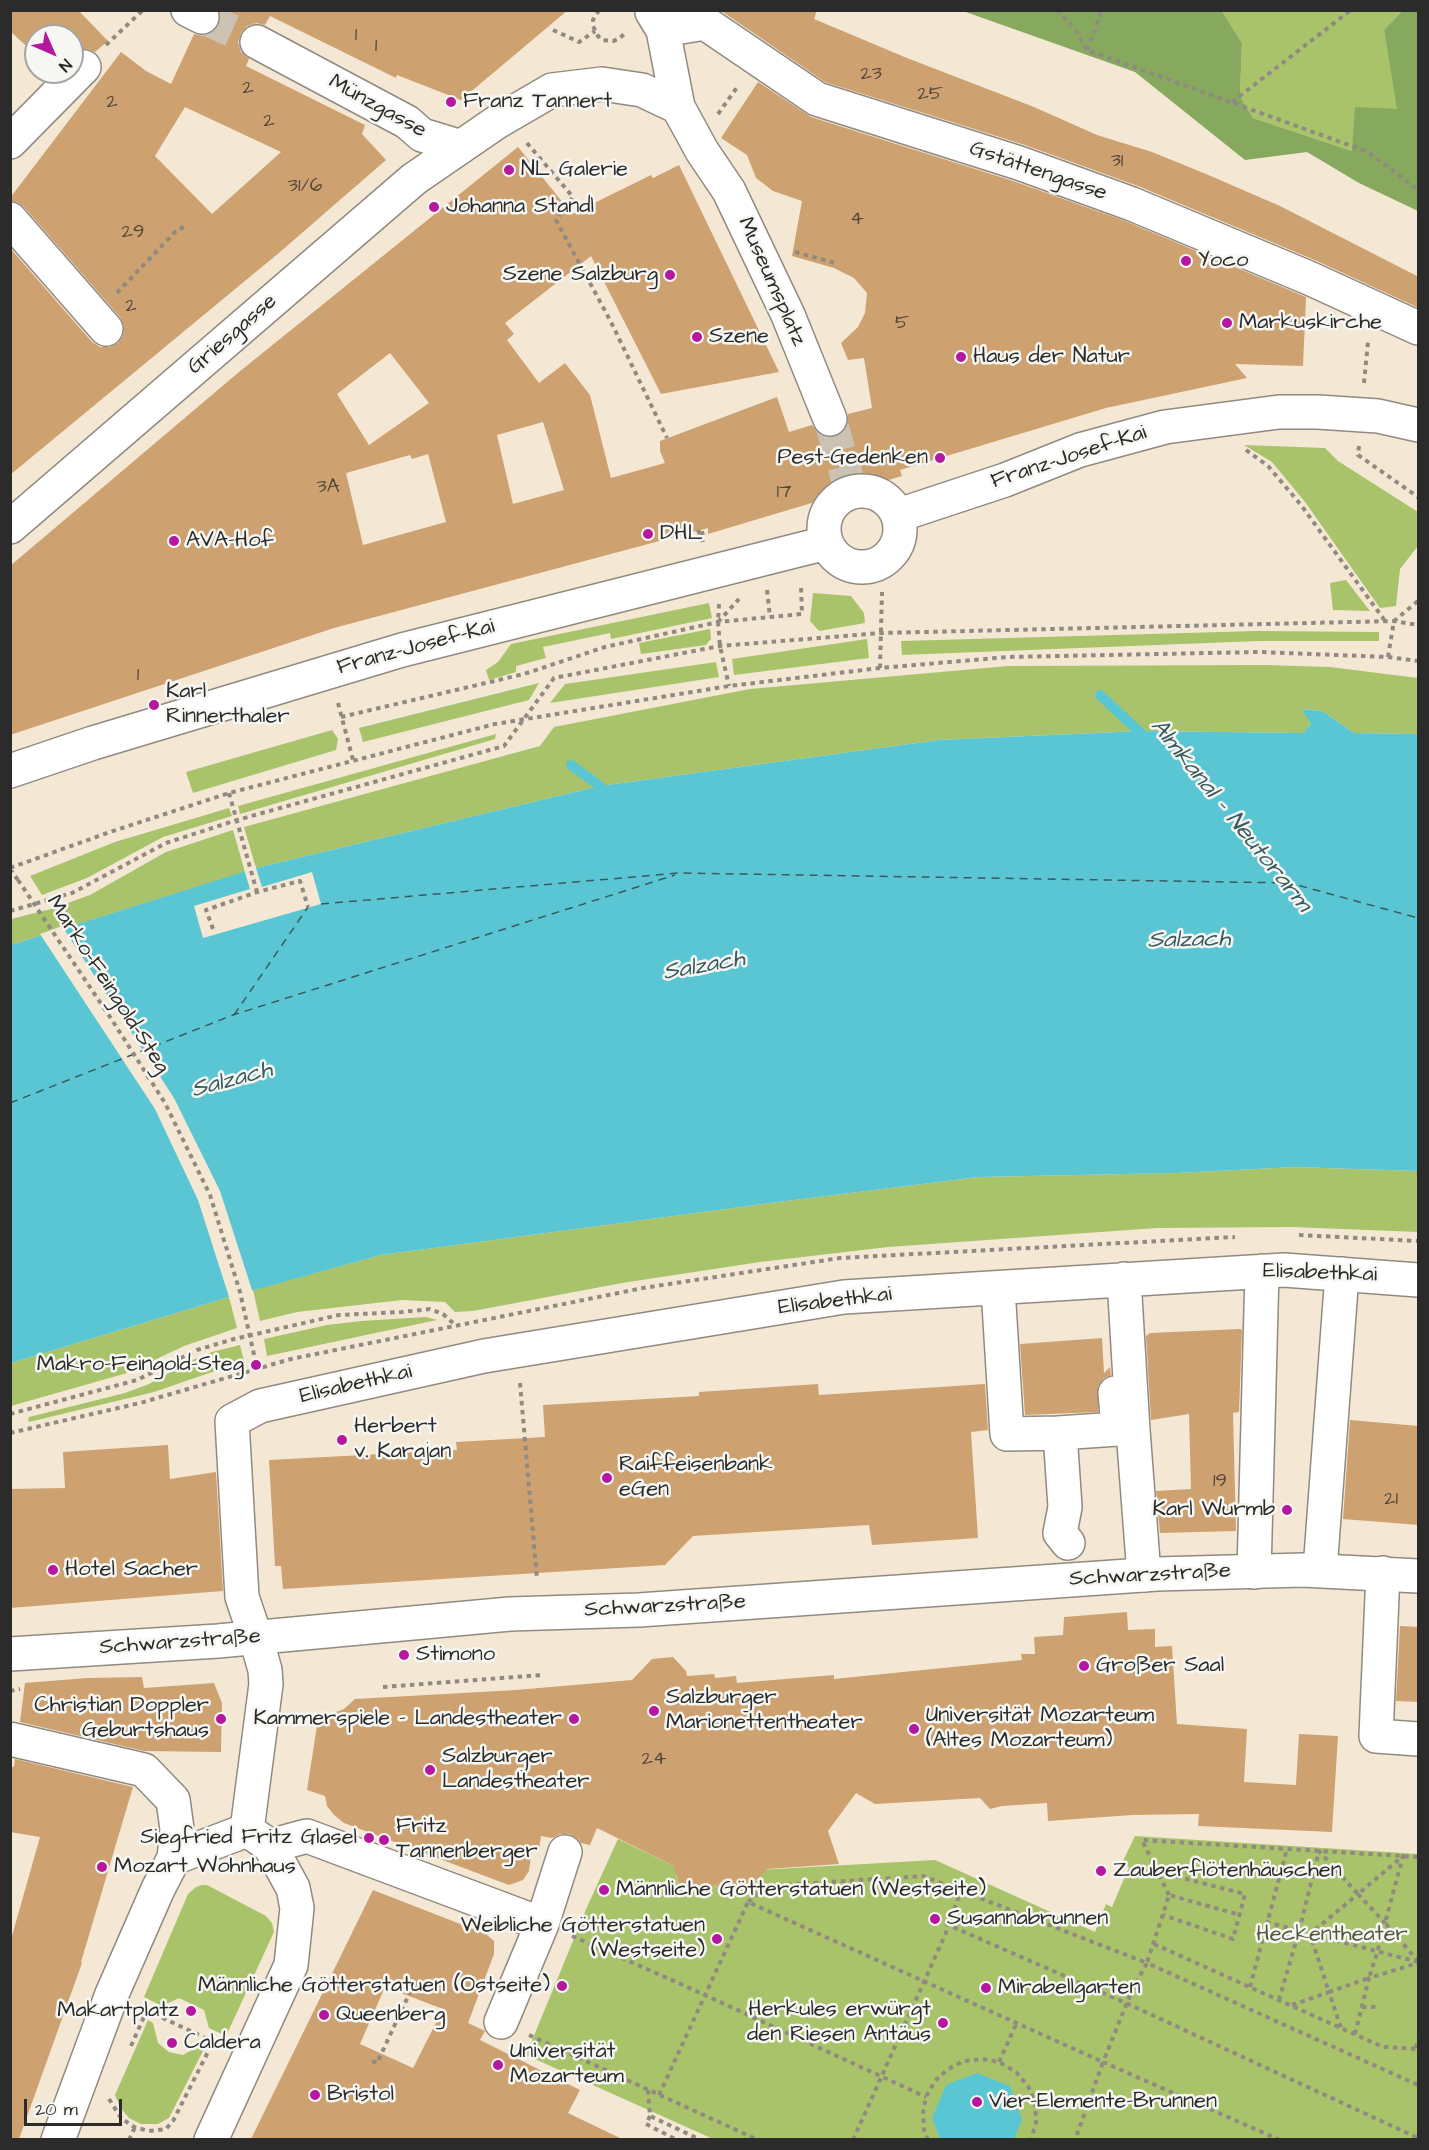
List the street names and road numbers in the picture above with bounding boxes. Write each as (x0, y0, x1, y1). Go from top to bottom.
street label: Münzgasse (323, 69, 431, 145)
street label: Gstättengasse (966, 136, 1110, 208)
street label: Museumsplatz (731, 213, 811, 351)
street label: Griesgasse (183, 289, 283, 381)
street label: Franz-Josef-Kai (988, 420, 1150, 496)
street label: Franz-Josef-Kai (334, 614, 498, 682)
street label: Marko-Feingold-Steg (39, 891, 175, 1079)
street label: Elisabethkai (1263, 1259, 1377, 1289)
street label: Elisabethkai (777, 1282, 893, 1322)
street label: Elisabethkai (297, 1359, 415, 1411)
street label: Schwarzstraße (1069, 1559, 1231, 1593)
street label: Schwarzstraße (584, 1590, 746, 1624)
street label: Schwarzstraße (98, 1624, 262, 1662)

